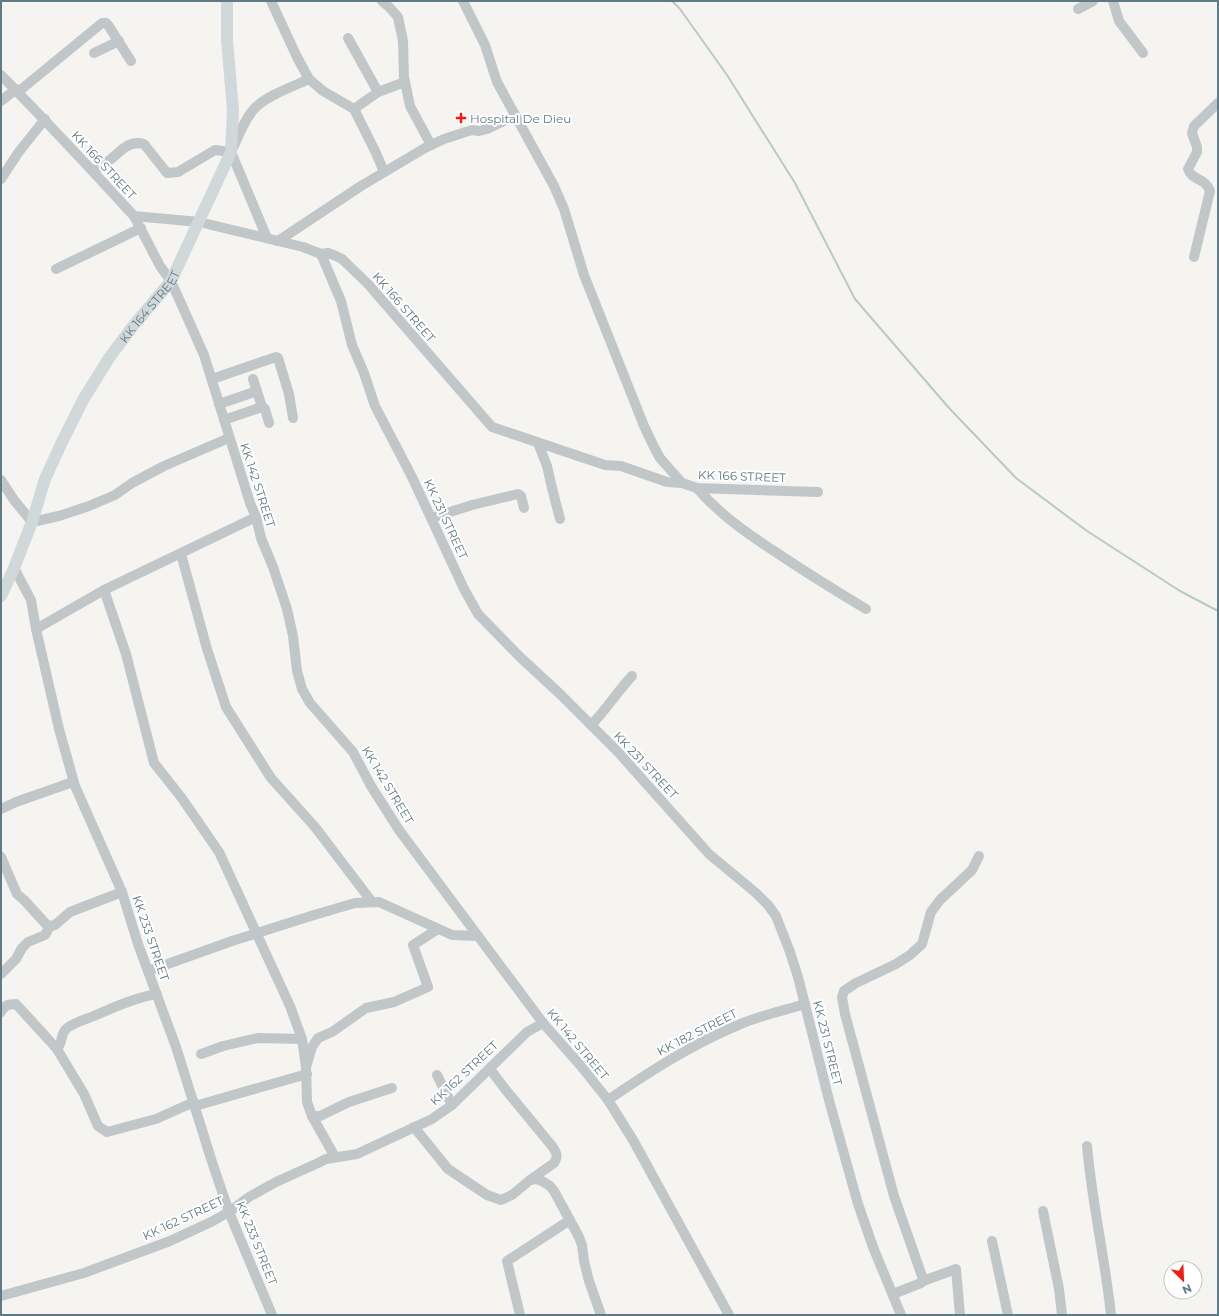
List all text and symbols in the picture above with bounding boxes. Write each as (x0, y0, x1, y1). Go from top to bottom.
place label: Hospital De Dieu (470, 111, 571, 126)
marker: Hospital De Dieu (455, 112, 467, 124)
street label: KK 166 STREET (68, 128, 140, 202)
street label: KK 164 STREET (116, 268, 183, 345)
street label: KK 166 STREET (369, 269, 439, 345)
street label: KK 142 STREET (237, 441, 279, 529)
street label: KK 166 STREET (698, 467, 786, 485)
street label: KK 231 STREET (421, 476, 471, 562)
street label: KK 231 STREET (611, 728, 681, 802)
street label: KK 142 STREET (359, 743, 417, 827)
street label: KK 233 STREET (129, 893, 173, 983)
street label: KK 231 STREET (810, 999, 846, 1087)
street label: KK 142 STREET (544, 1005, 612, 1083)
street label: KK 182 STREET (654, 1005, 740, 1059)
street label: KK 162 STREET (427, 1038, 501, 1108)
street label: KK 162 STREET (140, 1193, 226, 1243)
street label: KK 233 STREET (233, 1199, 281, 1287)
north arrow (1163, 1260, 1203, 1300)
text: N (1180, 1281, 1194, 1297)

